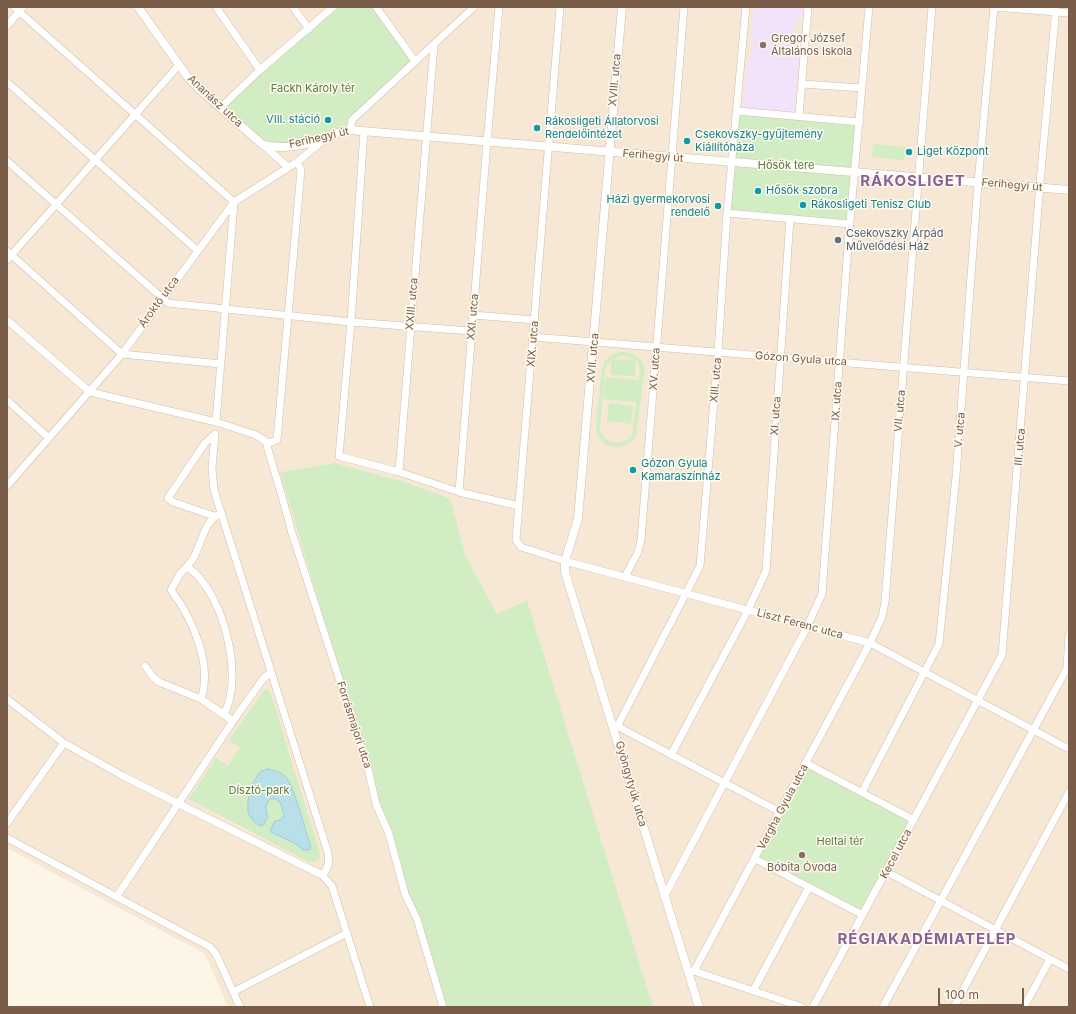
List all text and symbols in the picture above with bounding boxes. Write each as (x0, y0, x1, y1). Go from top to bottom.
place label: Gregor József Általános Iskola (771, 32, 852, 58)
marker: Gregor József Általános Iskola (758, 40, 768, 50)
street label: XVIII. utca (606, 53, 624, 107)
street label: Ananász utca (185, 72, 245, 130)
park label: Fackh Károly tér (271, 82, 355, 96)
place label: VIII. stáció (266, 113, 320, 127)
marker: VIII. stáció (323, 115, 333, 125)
place label: Rákosligeti Állatorvosi Rendelőintézet (545, 115, 659, 141)
marker: Rákosligeti Állatorvosi Rendelőintézet (532, 123, 542, 133)
street label: Ferihegyi út (288, 125, 350, 151)
place label: Csekovszky-gyűjtemény Kiállítóháza (695, 128, 823, 154)
marker: Csekovszky-gyűjtemény Kiállítóháza (682, 136, 692, 146)
place label: Liget Központ (917, 145, 989, 159)
street label: Ferihegyi út (622, 147, 684, 165)
marker: Liget Központ (904, 147, 914, 157)
park label: Hősök tere (758, 159, 814, 173)
district label: RÁKOSLIGET (860, 172, 966, 190)
street label: Ferihegyi út (981, 176, 1043, 194)
place label: Hősök szobra (766, 184, 838, 198)
marker: Hősök szobra (753, 186, 763, 196)
place label: Házi gyermekorvosi rendelő (607, 193, 710, 219)
place label: Rákosligeti Tenisz Club (811, 198, 931, 212)
marker: Rákosligeti Tenisz Club (798, 200, 808, 210)
marker: Házi gyermekorvosi rendelő (713, 201, 723, 211)
place label: Csekovszky Árpád Művelődési Ház (846, 227, 943, 253)
marker: Csekovszky Árpád Művelődési Ház (833, 235, 843, 245)
street label: Ároktő utca (136, 274, 182, 330)
street label: XXIII. utca (403, 277, 421, 331)
street label: XXI. utca (464, 293, 482, 341)
street label: XIX. utca (524, 320, 542, 368)
street label: XVII. utca (584, 333, 602, 383)
street label: XV. utca (647, 347, 663, 391)
street label: Gózon Gyula utca (755, 349, 847, 369)
street label: XIII. utca (707, 357, 725, 403)
street label: IX. utca (829, 381, 845, 421)
street label: VII. utca (892, 389, 908, 433)
street label: XI. utca (768, 396, 784, 436)
street label: V. utca (952, 412, 968, 448)
street label: III. utca (1012, 428, 1028, 466)
place label: Gózon Gyula Kamaraszínház (641, 457, 720, 483)
marker: Gózon Gyula Kamaraszínház (628, 465, 638, 475)
street label: Liszt Ferenc utca (755, 606, 845, 642)
street label: Forrásmajori utca (334, 680, 374, 770)
street label: Gyöngytyúk utca (612, 740, 650, 828)
street label: Vargha Gyula utca (755, 762, 811, 852)
park label: Dísztó-park (229, 784, 289, 798)
street label: Kecel utca (877, 827, 915, 881)
park label: Heltai tér (816, 835, 864, 849)
marker: Bóbita Óvoda (797, 850, 807, 860)
place label: Bóbita Óvoda (767, 861, 837, 875)
district label: RÉGIAKADÉMIATELEP (837, 930, 1017, 948)
scale bar (940, 980, 1026, 1006)
text: 100 m (945, 987, 979, 1002)

